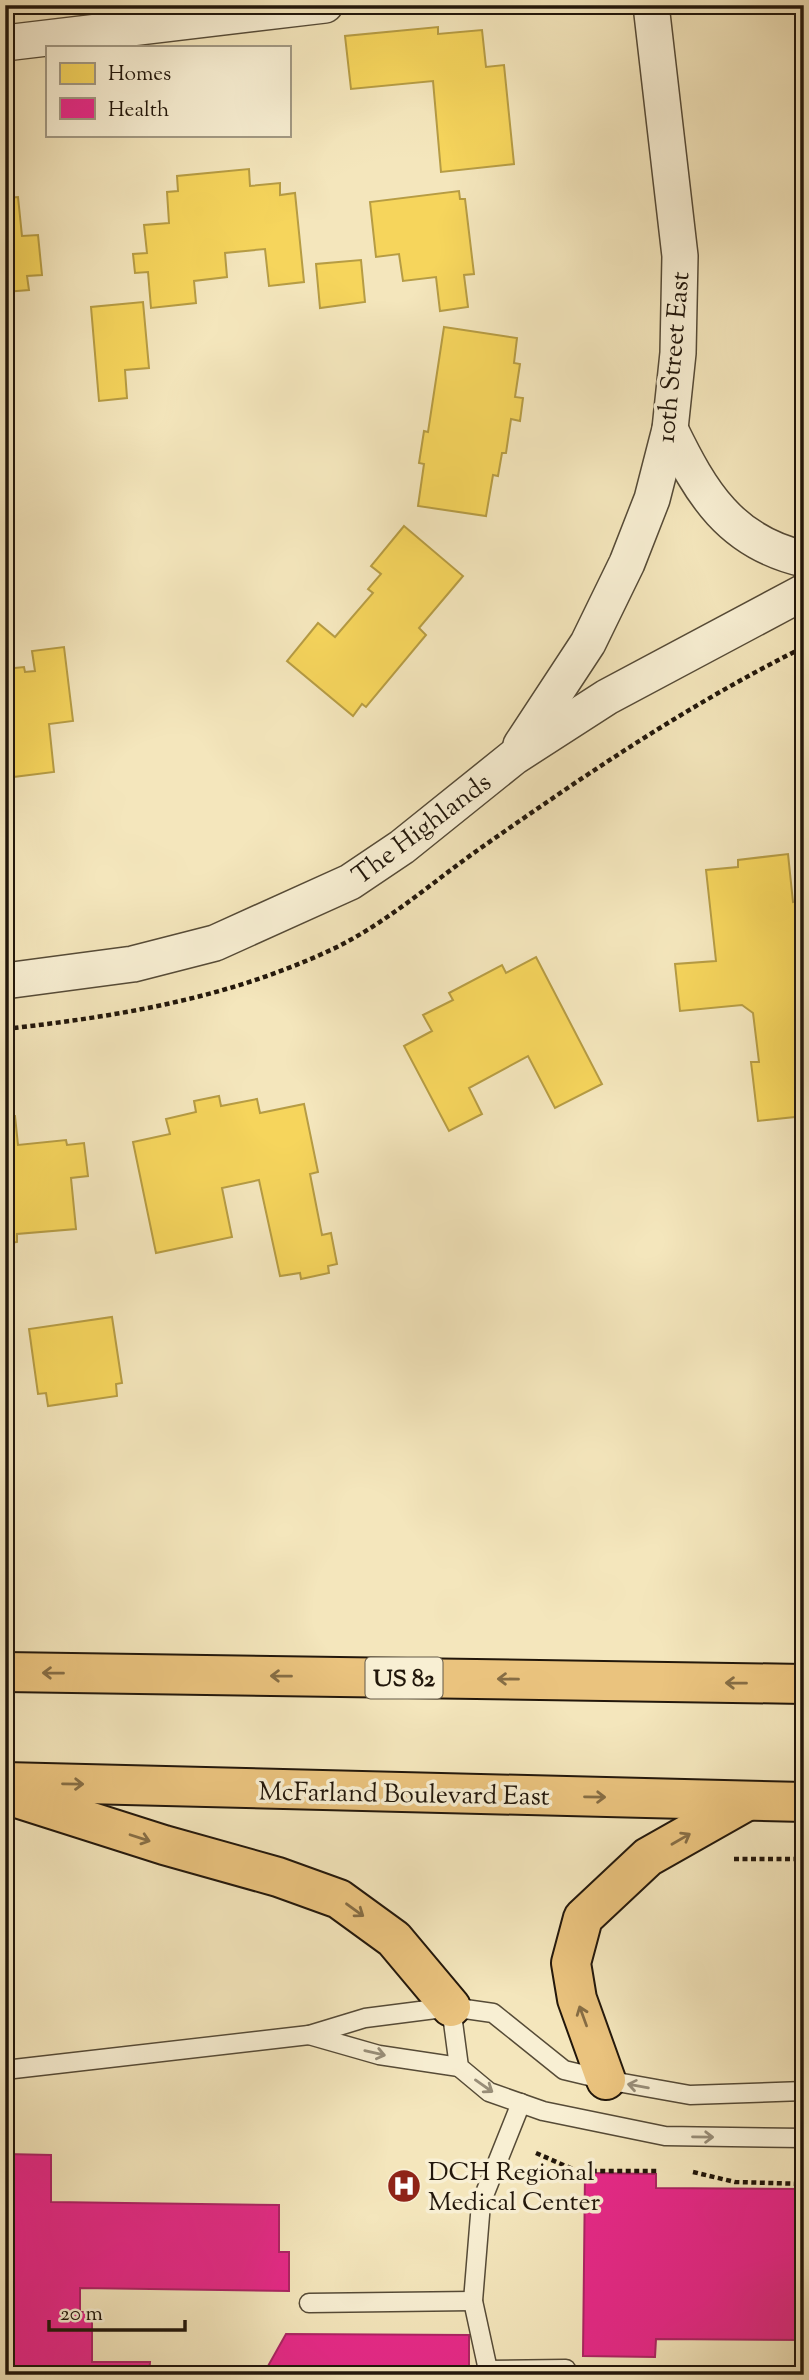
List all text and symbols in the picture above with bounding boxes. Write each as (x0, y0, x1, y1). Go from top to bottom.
legend (46, 46, 290, 136)
text: Homes (108, 60, 171, 90)
text: Health (108, 96, 169, 126)
street label: 10th Street East (649, 270, 700, 444)
street label: The Highlands (345, 765, 500, 895)
road number: US 82 (366, 1658, 442, 1698)
one-way arrow (42, 1666, 65, 1679)
one-way arrow (269, 1669, 292, 1683)
one-way arrow (497, 1673, 520, 1686)
one-way arrow (724, 1676, 747, 1690)
street label: McFarland Boulevard East (258, 1774, 550, 1817)
one-way arrow (62, 1777, 85, 1791)
one-way arrow (583, 1791, 606, 1804)
one-way arrow (129, 1832, 151, 1845)
one-way arrow (670, 1832, 690, 1846)
one-way arrow (345, 1903, 364, 1917)
one-way arrow (576, 2005, 588, 2027)
one-way arrow (363, 2047, 386, 2060)
one-way arrow (474, 2078, 493, 2093)
one-way arrow (628, 2079, 650, 2092)
one-way arrow (691, 2130, 714, 2144)
place label: DCH Regional Medical Center (428, 2155, 601, 2222)
hospital icon: DCH Regional Medical Center (385, 2167, 423, 2205)
scale bar (49, 2289, 186, 2333)
text: 20 m (60, 2300, 103, 2330)

